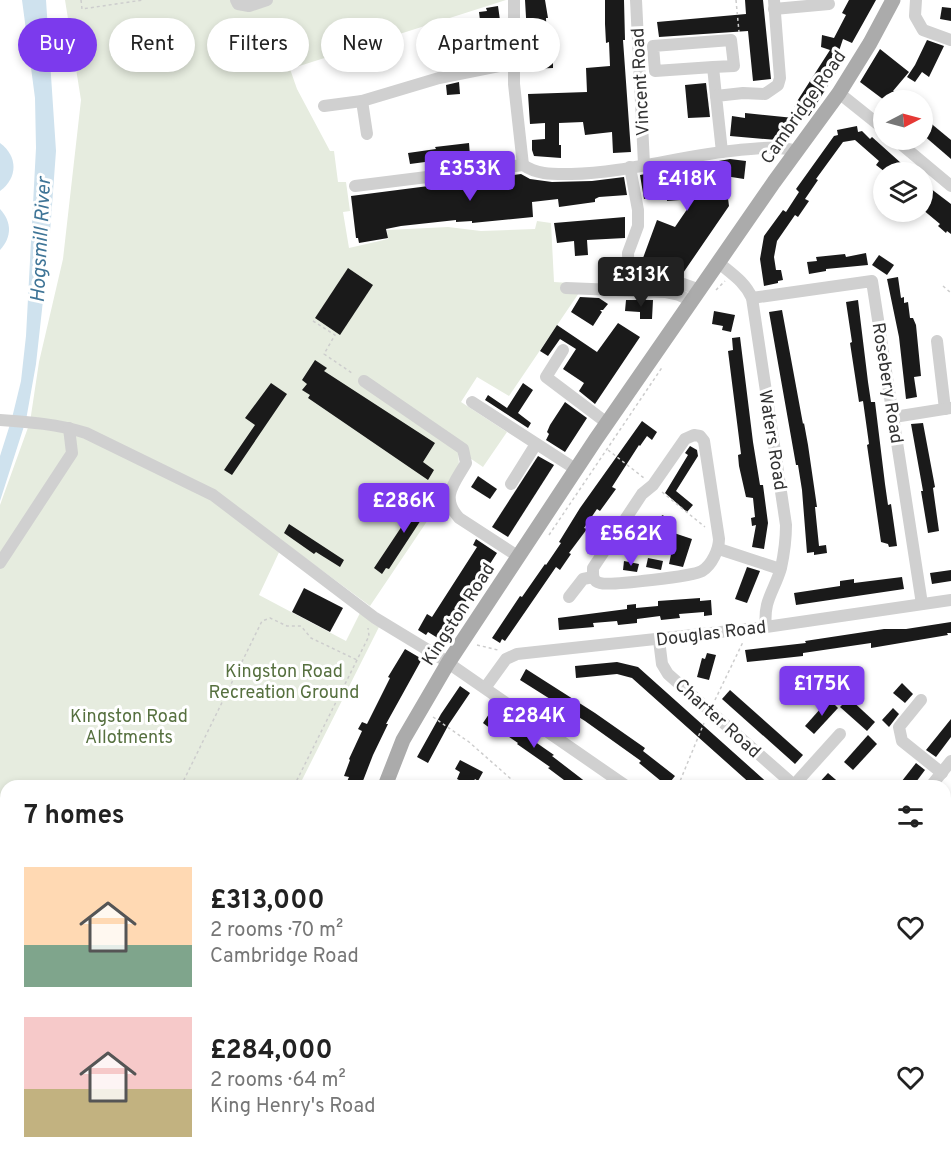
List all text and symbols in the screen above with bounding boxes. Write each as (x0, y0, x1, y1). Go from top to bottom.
chip: Buy (18, 18, 97, 72)
chip: Rent (109, 18, 195, 72)
chip: Filters (207, 18, 309, 72)
chip: New (321, 18, 404, 72)
chip: Apartment (416, 18, 560, 72)
street label: Vincent Road (627, 27, 656, 137)
street label: Cambridge Road (756, 46, 852, 169)
north arrow (873, 90, 933, 150)
map controls (873, 90, 933, 222)
pin: £353K (428, 151, 512, 202)
text: £353K (439, 157, 501, 183)
pin: £418K (645, 161, 729, 212)
button: layers (873, 162, 933, 222)
text: £418K (657, 167, 717, 193)
water label: Hogsmill River (26, 175, 58, 303)
pin: £313K (599, 257, 683, 308)
text: £313K (612, 263, 670, 289)
street label: Rosebery Road (866, 321, 907, 445)
street label: Waters Road (752, 388, 791, 492)
pin: £286K (362, 483, 446, 534)
text: £286K (372, 489, 436, 515)
pin: £562K (589, 516, 673, 567)
text: £562K (600, 522, 662, 548)
street label: Kingston Road (418, 559, 501, 671)
street label: Douglas Road (655, 616, 768, 653)
park label: Kingston Road Recreation Ground (208, 661, 360, 705)
pin: £175K (780, 666, 864, 717)
text: £175K (793, 672, 851, 698)
street label: Charter Road (669, 674, 765, 764)
pin: £284K (492, 698, 576, 749)
text: £284K (502, 704, 566, 730)
park label: Kingston Road Allotments (70, 706, 188, 750)
text: 7 homes (24, 800, 124, 833)
icon: filters (894, 800, 927, 833)
text: £313,000 (210, 885, 325, 918)
icon: home (72, 891, 144, 963)
icon: heart (894, 911, 927, 944)
text: 2 rooms · 70 m² (210, 918, 343, 944)
text: Cambridge Road (210, 944, 359, 970)
text: £284,000 (210, 1035, 333, 1068)
icon: home (72, 1041, 144, 1113)
icon: heart (894, 1061, 927, 1094)
text: 2 rooms · 64 m² (210, 1068, 346, 1094)
text: King Henry's Road (210, 1094, 376, 1120)

